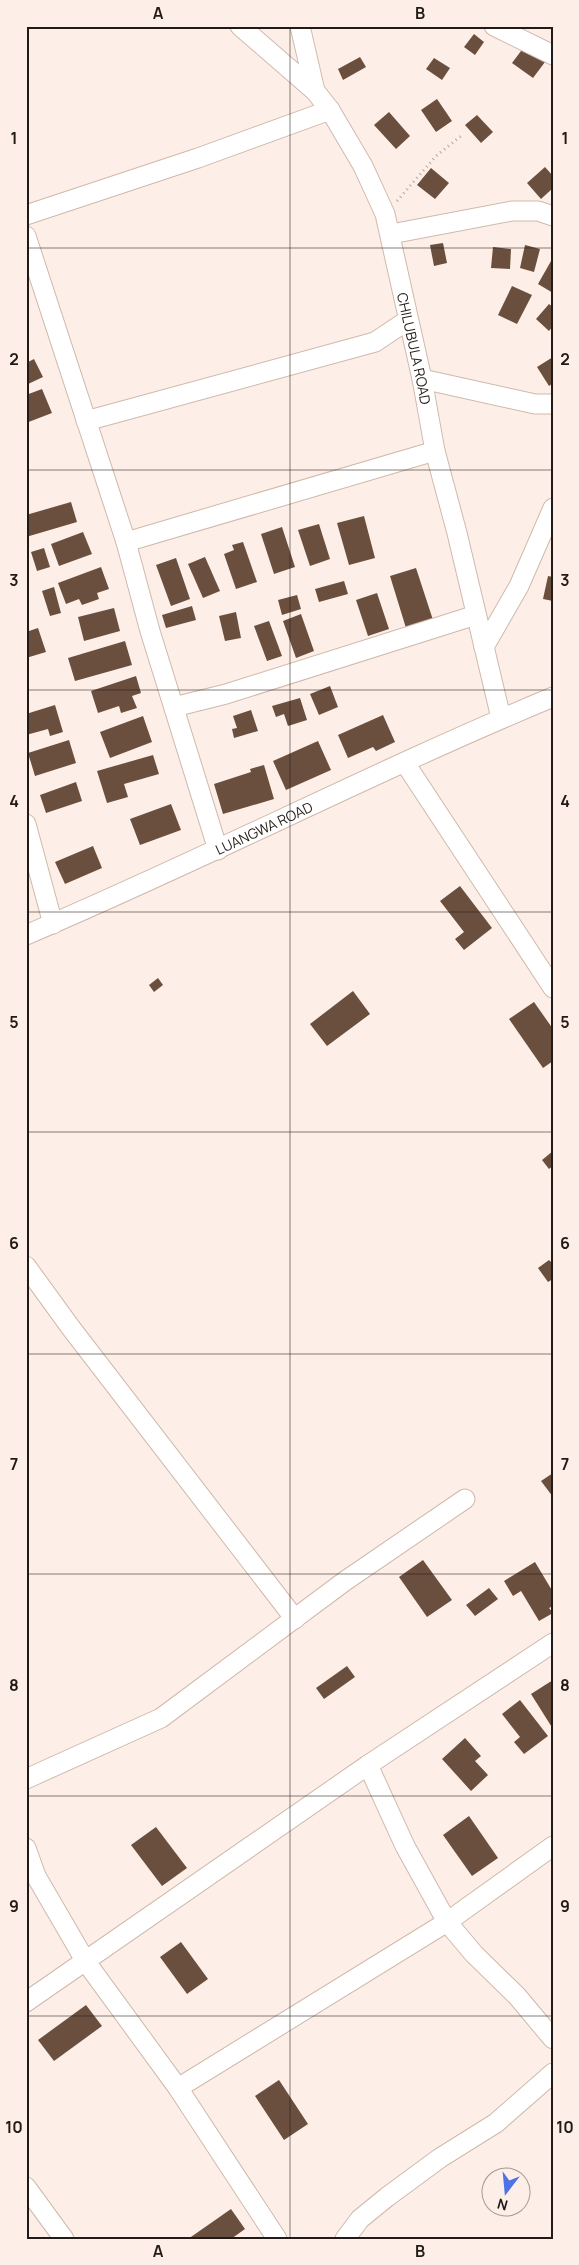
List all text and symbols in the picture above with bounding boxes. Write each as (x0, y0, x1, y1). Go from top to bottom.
text: A (153, 2, 164, 24)
text: B (415, 2, 425, 24)
text: 1 (10, 127, 18, 149)
text: 1 (561, 127, 569, 149)
street label: CHILUBULA ROAD (393, 291, 436, 406)
text: 2 (9, 348, 19, 370)
text: 2 (560, 348, 570, 370)
text: 3 (9, 569, 19, 591)
text: 3 (560, 569, 570, 591)
text: 4 (9, 790, 19, 812)
text: 4 (560, 790, 570, 812)
street label: LUANGWA ROAD (212, 797, 316, 858)
text: 5 (9, 1011, 19, 1033)
text: 5 (560, 1011, 570, 1033)
text: 6 (9, 1232, 19, 1254)
text: 6 (560, 1232, 570, 1254)
text: 7 (10, 1453, 18, 1475)
text: 7 (561, 1453, 569, 1475)
text: 8 (9, 1674, 19, 1696)
text: 8 (560, 1674, 570, 1696)
text: 9 (9, 1895, 19, 1917)
text: 9 (560, 1895, 570, 1917)
text: 10 (5, 2116, 23, 2138)
text: 10 (556, 2116, 574, 2138)
north arrow (482, 2168, 532, 2218)
text: N (495, 2194, 510, 2215)
text: A (153, 2240, 164, 2262)
text: B (415, 2240, 425, 2262)

